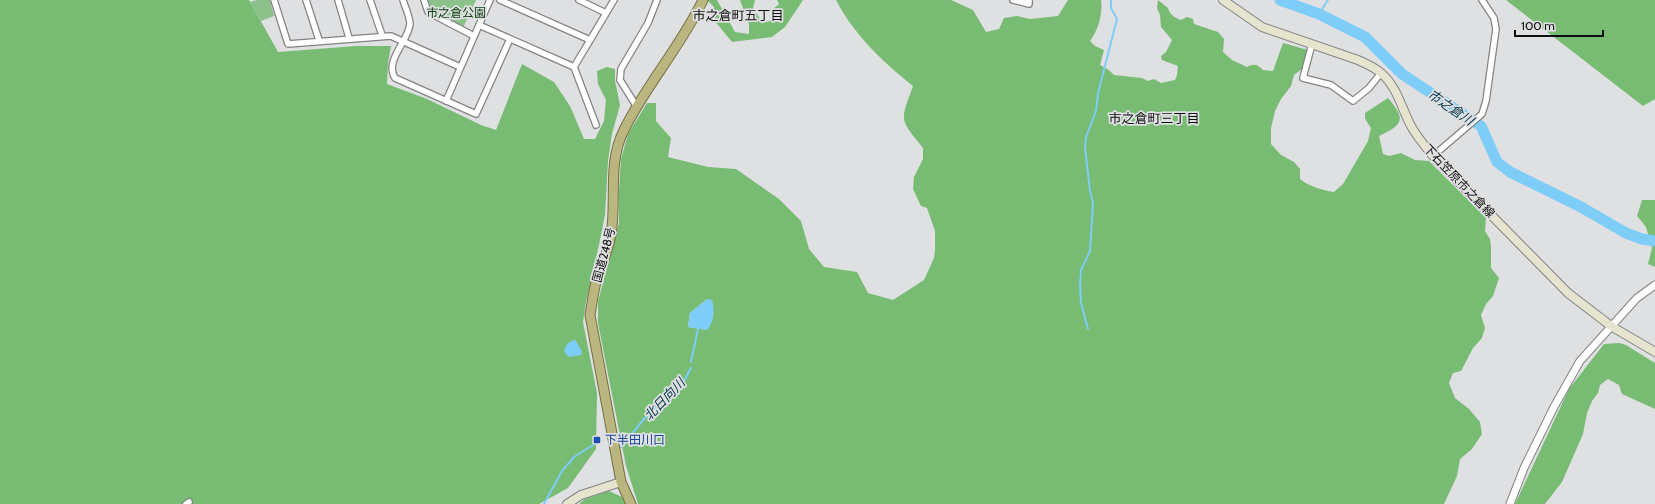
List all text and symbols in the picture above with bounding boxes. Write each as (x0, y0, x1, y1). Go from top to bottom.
park label: 市之倉公園 (426, 5, 486, 20)
district label: 市之倉町五丁目 (692, 7, 784, 23)
scale bar (1515, 12, 1603, 38)
text: 100 m (1521, 18, 1555, 33)
water label: 市之倉川 (1425, 86, 1479, 129)
district label: 市之倉町三丁目 (1108, 110, 1200, 126)
street label: 下石笠原市之倉線 (1421, 141, 1498, 220)
street label: 国道248号 (589, 226, 618, 284)
water label: 北日向川 (640, 373, 689, 423)
place label: 下半田川口 (605, 432, 665, 447)
marker: 下半田川口 (592, 435, 602, 445)

